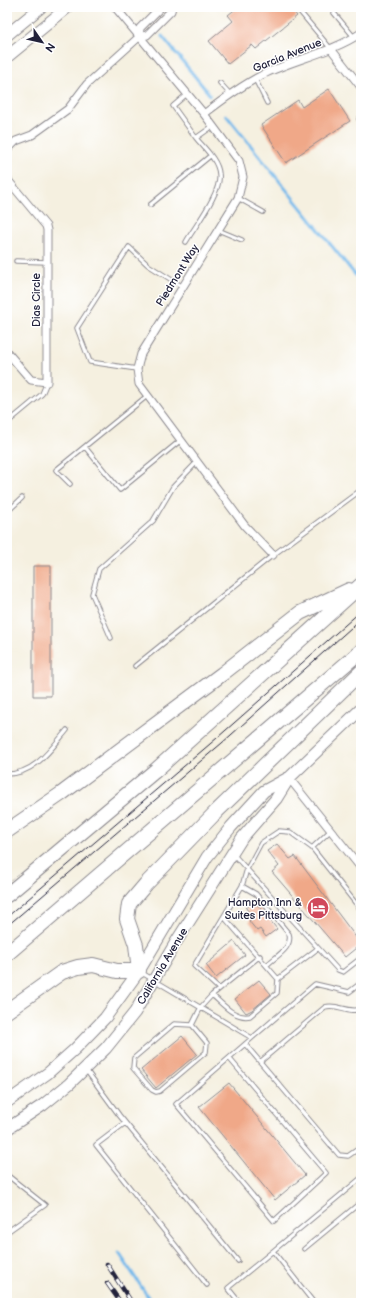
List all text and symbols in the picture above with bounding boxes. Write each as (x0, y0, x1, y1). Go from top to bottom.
north arrow (22, 22, 62, 62)
street label: Garcia Avenue (251, 36, 324, 75)
text: N (42, 40, 58, 54)
street label: Piedmont Way (153, 242, 202, 309)
street label: Dias Circle (30, 272, 43, 327)
hotel icon: Hampton Inn & Suites Pittsburg (305, 895, 331, 921)
place label: Hampton Inn & Suites Pittsburg (225, 896, 302, 922)
street label: California Avenue (134, 925, 191, 1007)

